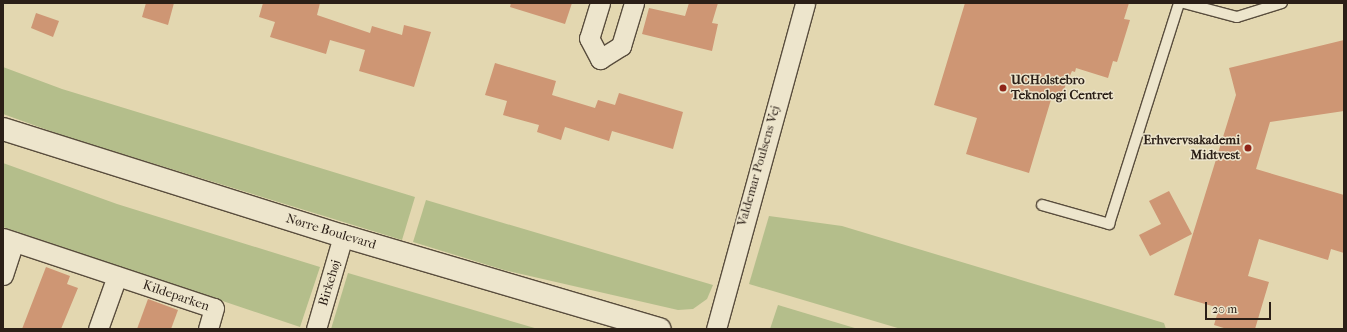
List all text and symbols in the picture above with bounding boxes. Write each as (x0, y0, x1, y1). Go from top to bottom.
place label: UCHolstebro Teknologi Centret (1011, 73, 1113, 104)
marker: UCHolstebro Teknologi Centret (998, 83, 1008, 93)
street label: Valdemar Poulsens Vej (734, 104, 784, 228)
place label: Erhvervsakademi Midtvest (1143, 133, 1240, 164)
marker: Erhvervsakademi Midtvest (1243, 143, 1253, 153)
street label: Nørre Boulevard (284, 211, 378, 253)
street label: Birkehøj (316, 258, 344, 308)
street label: Kildeparken (141, 277, 211, 315)
scale bar (1207, 294, 1273, 320)
text: 20 m (1212, 302, 1237, 316)

